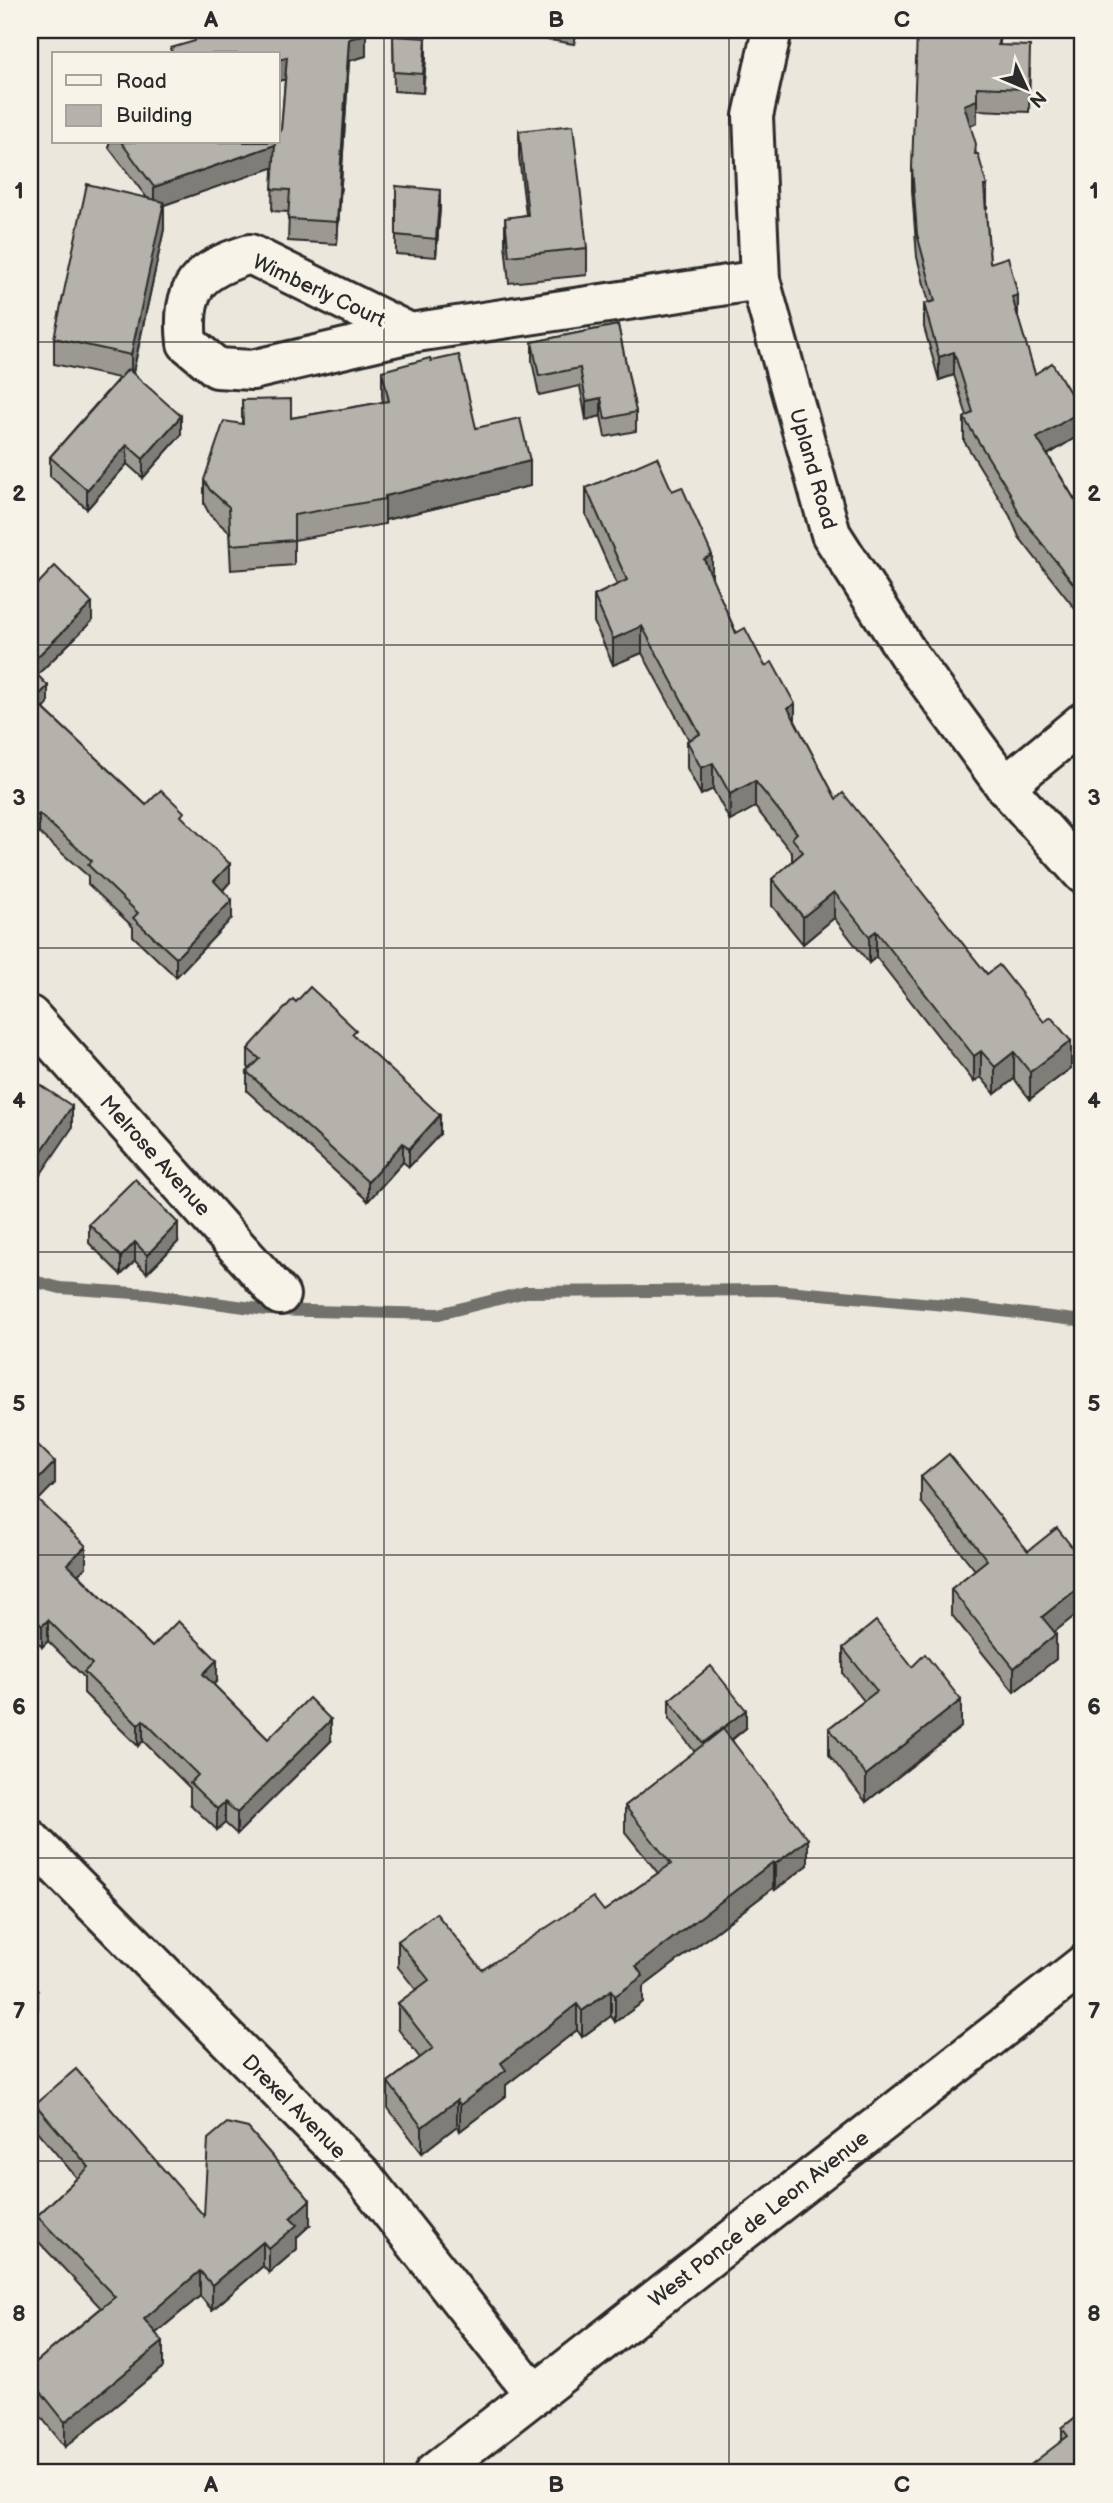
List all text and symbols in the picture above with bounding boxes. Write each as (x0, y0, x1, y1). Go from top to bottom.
text: A (203, 6, 219, 34)
text: B (548, 6, 564, 34)
text: C (894, 6, 910, 34)
legend (52, 52, 280, 144)
north arrow (990, 52, 1060, 122)
text: Road (116, 69, 167, 94)
text: N (1024, 86, 1050, 112)
text: Building (116, 103, 192, 128)
text: 1 (14, 177, 24, 205)
text: 1 (1089, 177, 1099, 205)
street label: Wimberly Court (249, 249, 390, 333)
street label: Upland Road (784, 406, 842, 532)
text: 2 (12, 480, 26, 508)
text: 2 (1087, 480, 1101, 508)
text: 3 (12, 784, 26, 812)
text: 3 (1087, 784, 1101, 812)
text: 4 (12, 1087, 26, 1115)
text: 4 (1087, 1087, 1101, 1115)
street label: Melrose Avenue (94, 1091, 216, 1221)
text: 5 (12, 1390, 26, 1418)
text: 5 (1087, 1390, 1101, 1418)
text: 6 (12, 1693, 26, 1721)
text: 6 (1087, 1693, 1101, 1721)
text: 7 (13, 1997, 26, 2025)
text: 7 (1088, 1997, 1101, 2025)
street label: Drexel Avenue (237, 2050, 351, 2164)
street label: West Ponce de Leon Avenue (644, 2125, 874, 2313)
text: 8 (12, 2300, 26, 2328)
text: 8 (1087, 2300, 1101, 2328)
text: A (203, 2471, 219, 2499)
text: B (548, 2471, 564, 2499)
text: C (894, 2471, 910, 2499)

